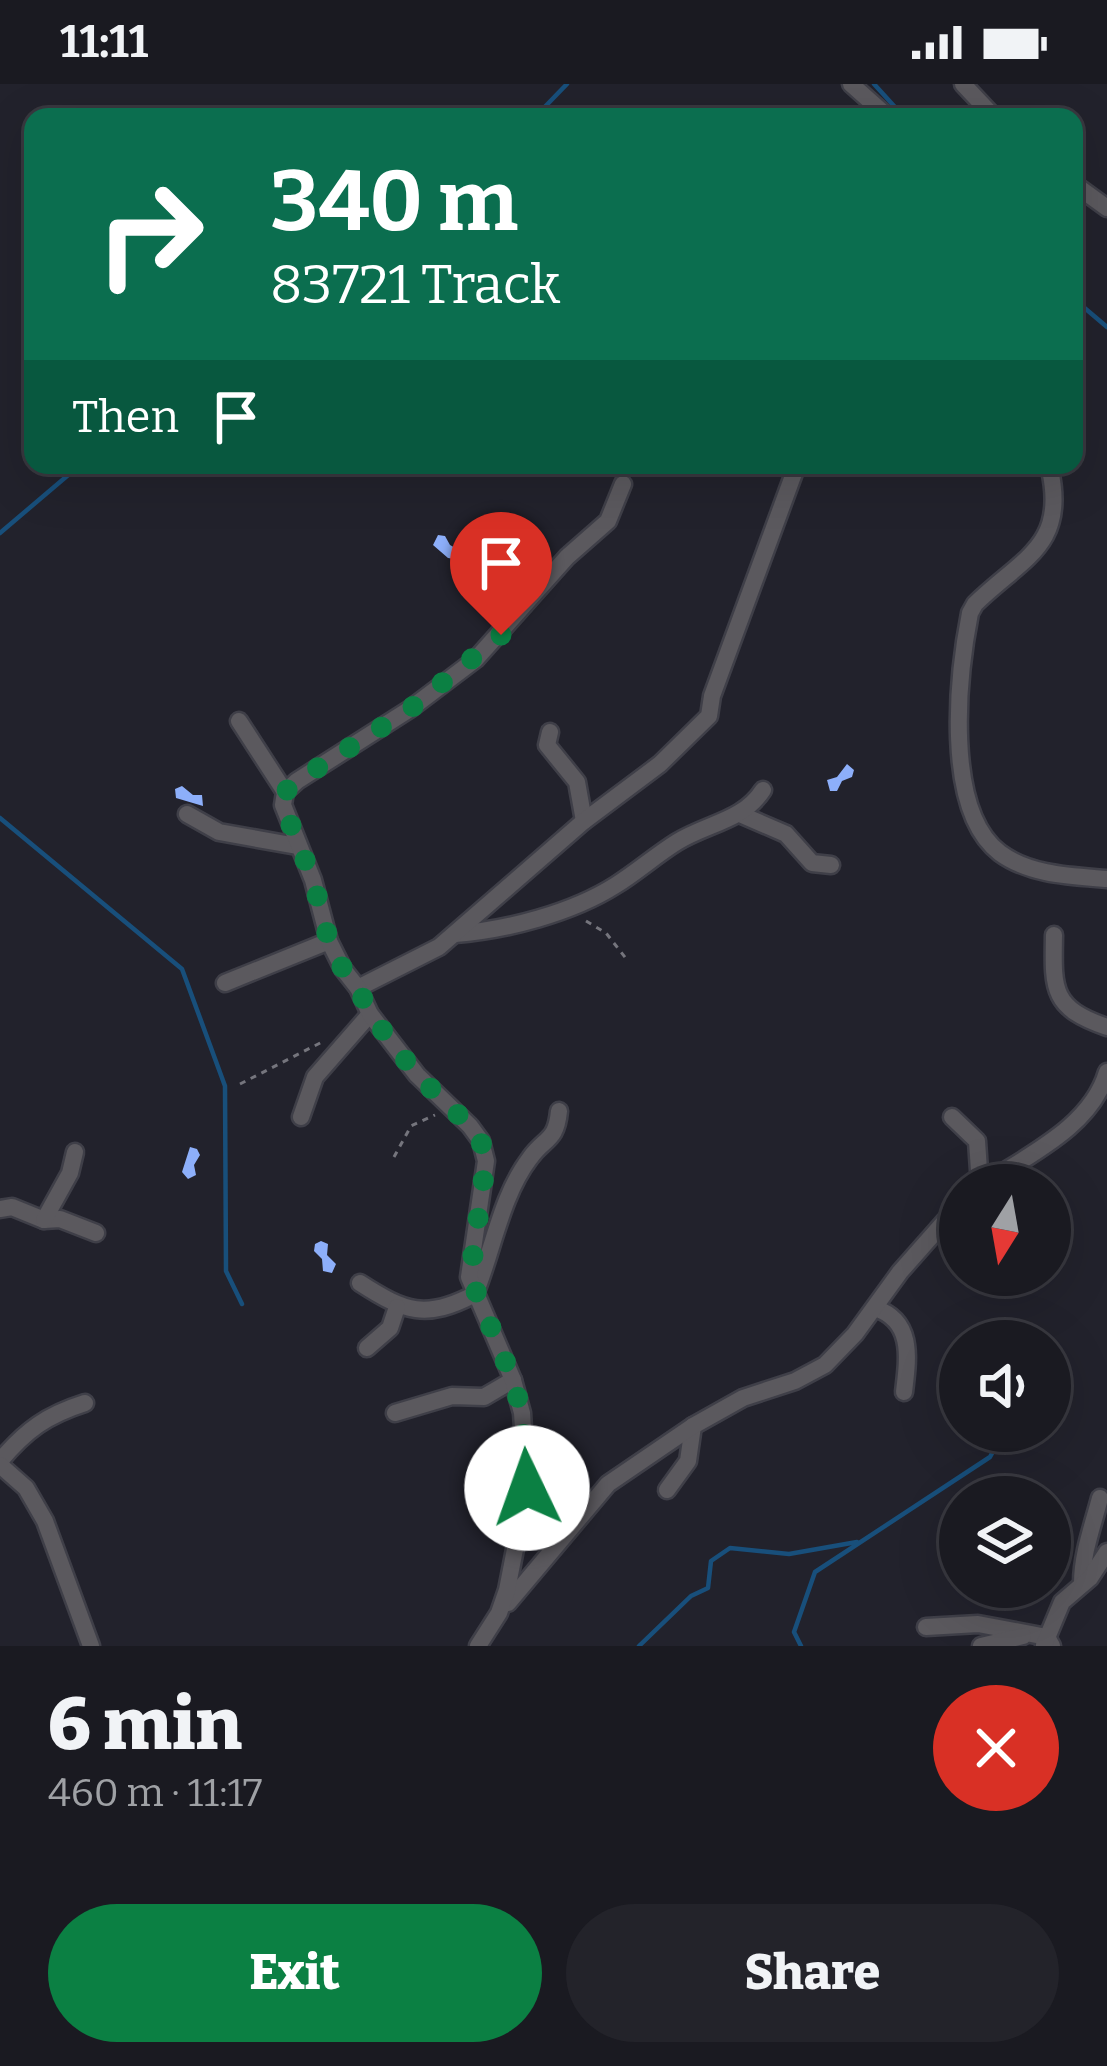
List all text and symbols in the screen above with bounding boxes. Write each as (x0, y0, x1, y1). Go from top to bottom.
text: 11:11 (60, 15, 148, 69)
text: 340 m (270, 151, 518, 252)
icon: right (72, 156, 228, 312)
text: 83721 Track (270, 253, 560, 317)
icon: arrive (203, 384, 269, 450)
text: Then (72, 390, 179, 444)
pin (450, 512, 552, 635)
icon: arrive (468, 530, 534, 596)
north arrow (939, 1164, 1071, 1296)
map controls (939, 1164, 1071, 1608)
button: sound (939, 1320, 1071, 1452)
position arrow (464, 1425, 590, 1551)
button: layers (939, 1476, 1071, 1608)
text: 6 min (48, 1682, 242, 1768)
button: close (933, 1685, 1059, 1811)
text: 460 m · 11:17 (48, 1770, 262, 1816)
button: Exit (48, 1904, 542, 2042)
button: Share (566, 1904, 1059, 2042)

